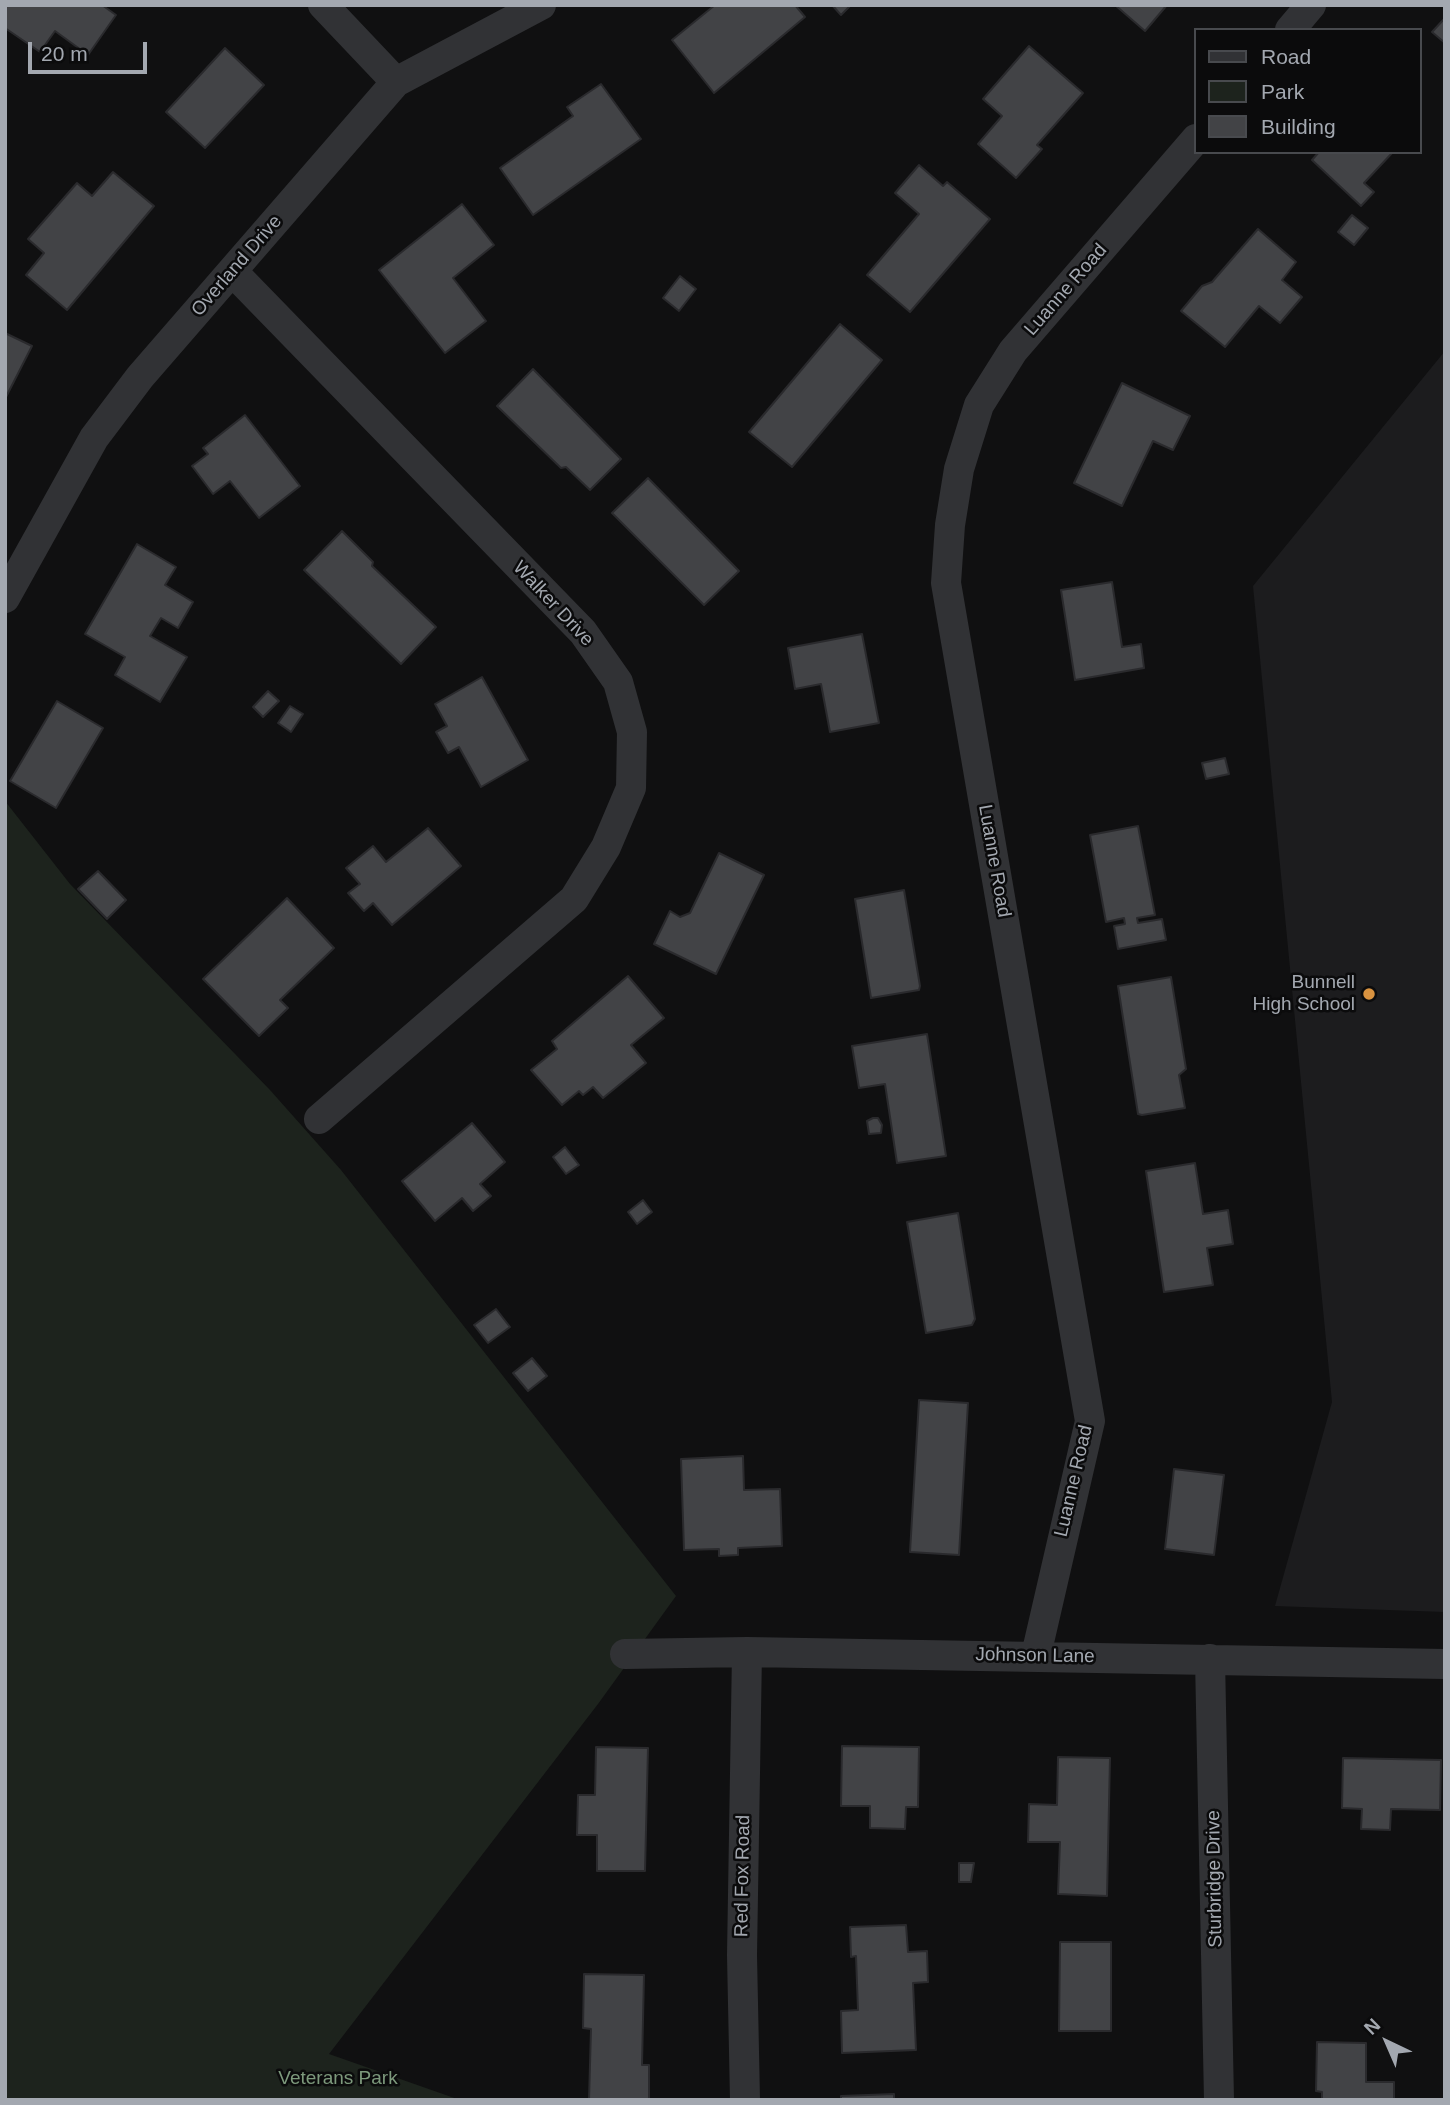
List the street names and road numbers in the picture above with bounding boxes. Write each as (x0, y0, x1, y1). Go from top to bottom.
street label: Overland Drive (187, 211, 287, 321)
street label: Luanne Road (1020, 239, 1112, 341)
street label: Walker Drive (508, 557, 598, 651)
street label: Luanne Road (973, 803, 1015, 919)
street label: Luanne Road (1050, 1423, 1098, 1539)
street label: Johnson Lane (975, 1644, 1095, 1668)
street label: Sturbridge Drive (1202, 1810, 1228, 1948)
street label: Red Fox Road (731, 1815, 755, 1937)

